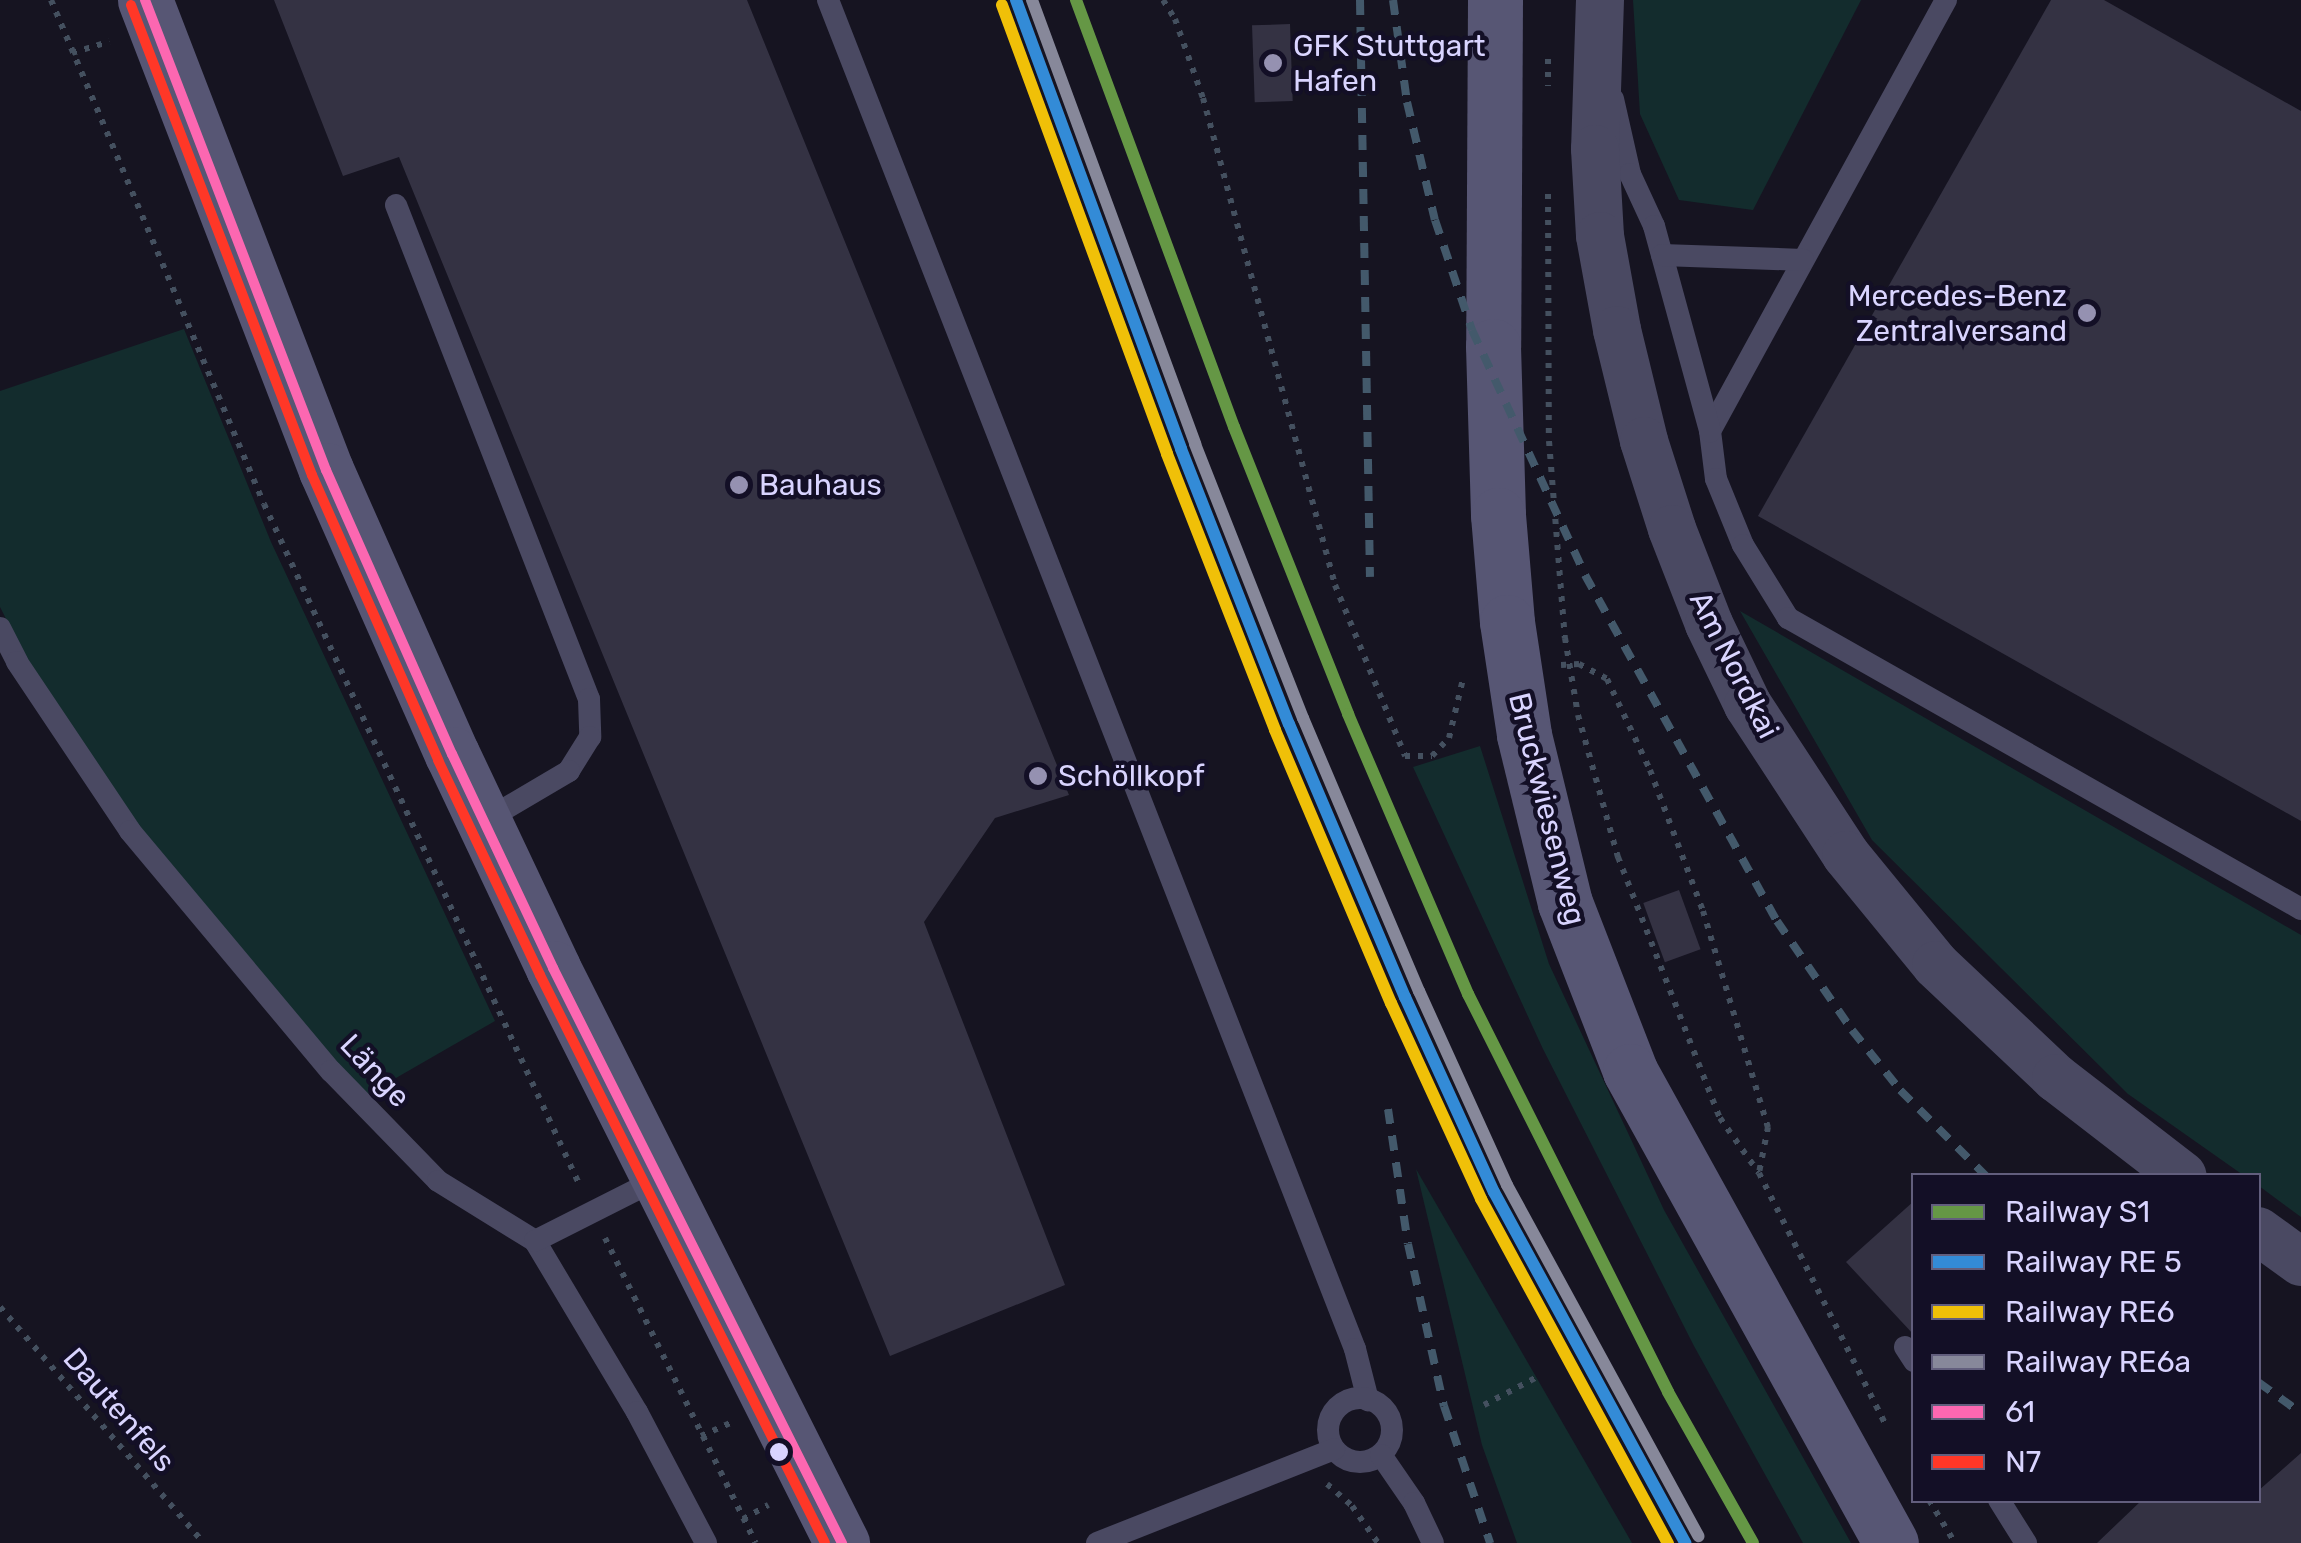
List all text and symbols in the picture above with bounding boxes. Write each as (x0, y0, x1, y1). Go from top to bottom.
place label: GFK Stuttgart Hafen (1293, 28, 1486, 98)
marker: GFK Stuttgart Hafen (1262, 52, 1284, 74)
place label: Mercedes-Benz Zentralversand (1848, 278, 2067, 348)
marker: Mercedes-Benz Zentralversand (2076, 302, 2098, 324)
place label: Bauhaus (759, 467, 882, 503)
marker: Bauhaus (728, 474, 750, 496)
street label: Am Nordkai (1682, 585, 1786, 745)
street label: Bruckwiesenweg (1501, 689, 1593, 929)
place label: Schöllkopf (1058, 758, 1204, 794)
marker: Schöllkopf (1027, 765, 1049, 787)
street label: Länge (332, 1027, 418, 1115)
legend (1911, 1173, 2261, 1503)
text: Railway S1 (2005, 1194, 2150, 1230)
text: Railway RE 5 (2005, 1244, 2182, 1280)
text: Railway RE6 (2005, 1294, 2175, 1330)
street label: Dautenfels (55, 1341, 183, 1479)
text: Railway RE6a (2005, 1344, 2191, 1380)
text: 61 (2005, 1394, 2035, 1430)
unlabelled marker (769, 1442, 789, 1462)
text: N7 (2005, 1444, 2041, 1480)

